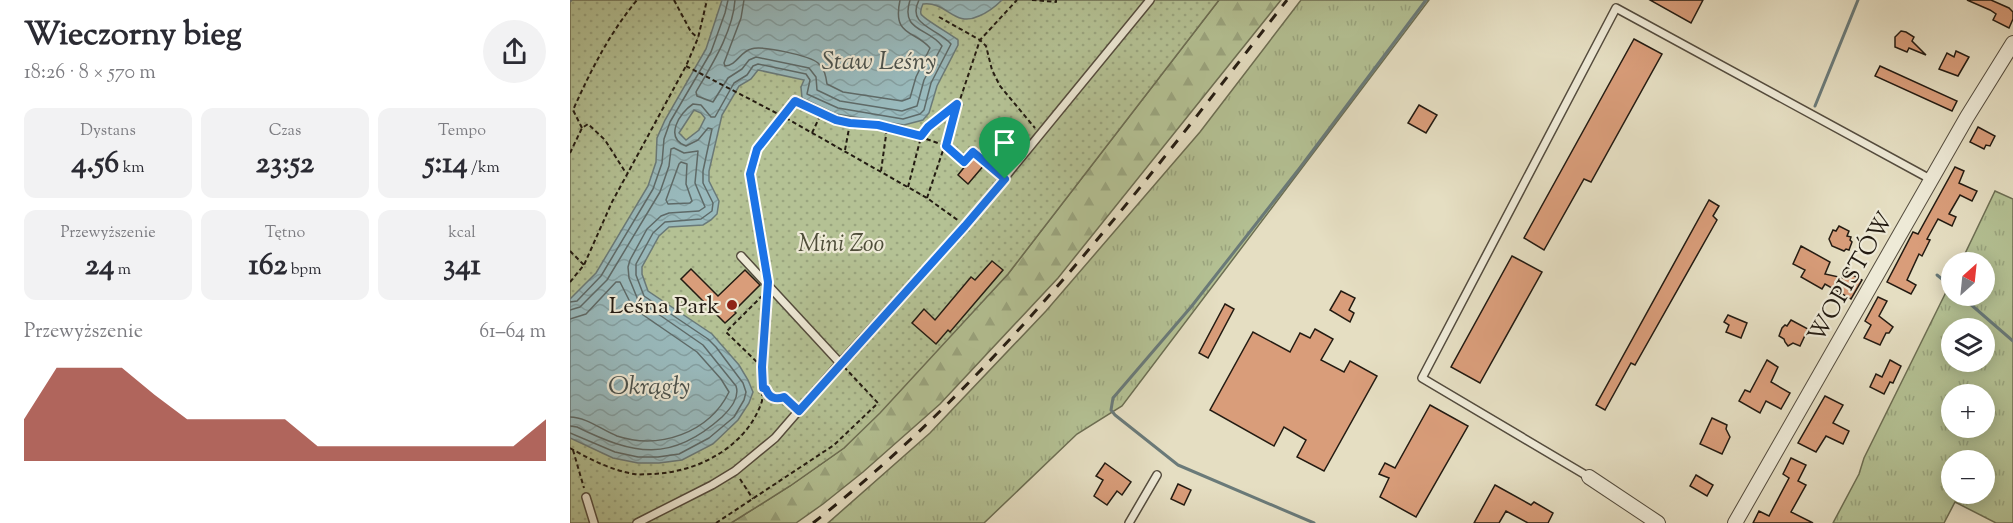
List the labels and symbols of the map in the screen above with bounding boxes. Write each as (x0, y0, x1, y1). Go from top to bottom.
water label: Staw Leśny (822, 44, 936, 81)
pin (979, 117, 1030, 179)
street label: WOPISTÓW (1801, 206, 1903, 350)
park label: Mini Zoo (798, 228, 884, 262)
north arrow (1941, 252, 1995, 306)
place label: Leśna Park (609, 290, 720, 324)
marker: Leśna Park (725, 298, 739, 312)
water label: Okrągły (608, 369, 690, 406)

